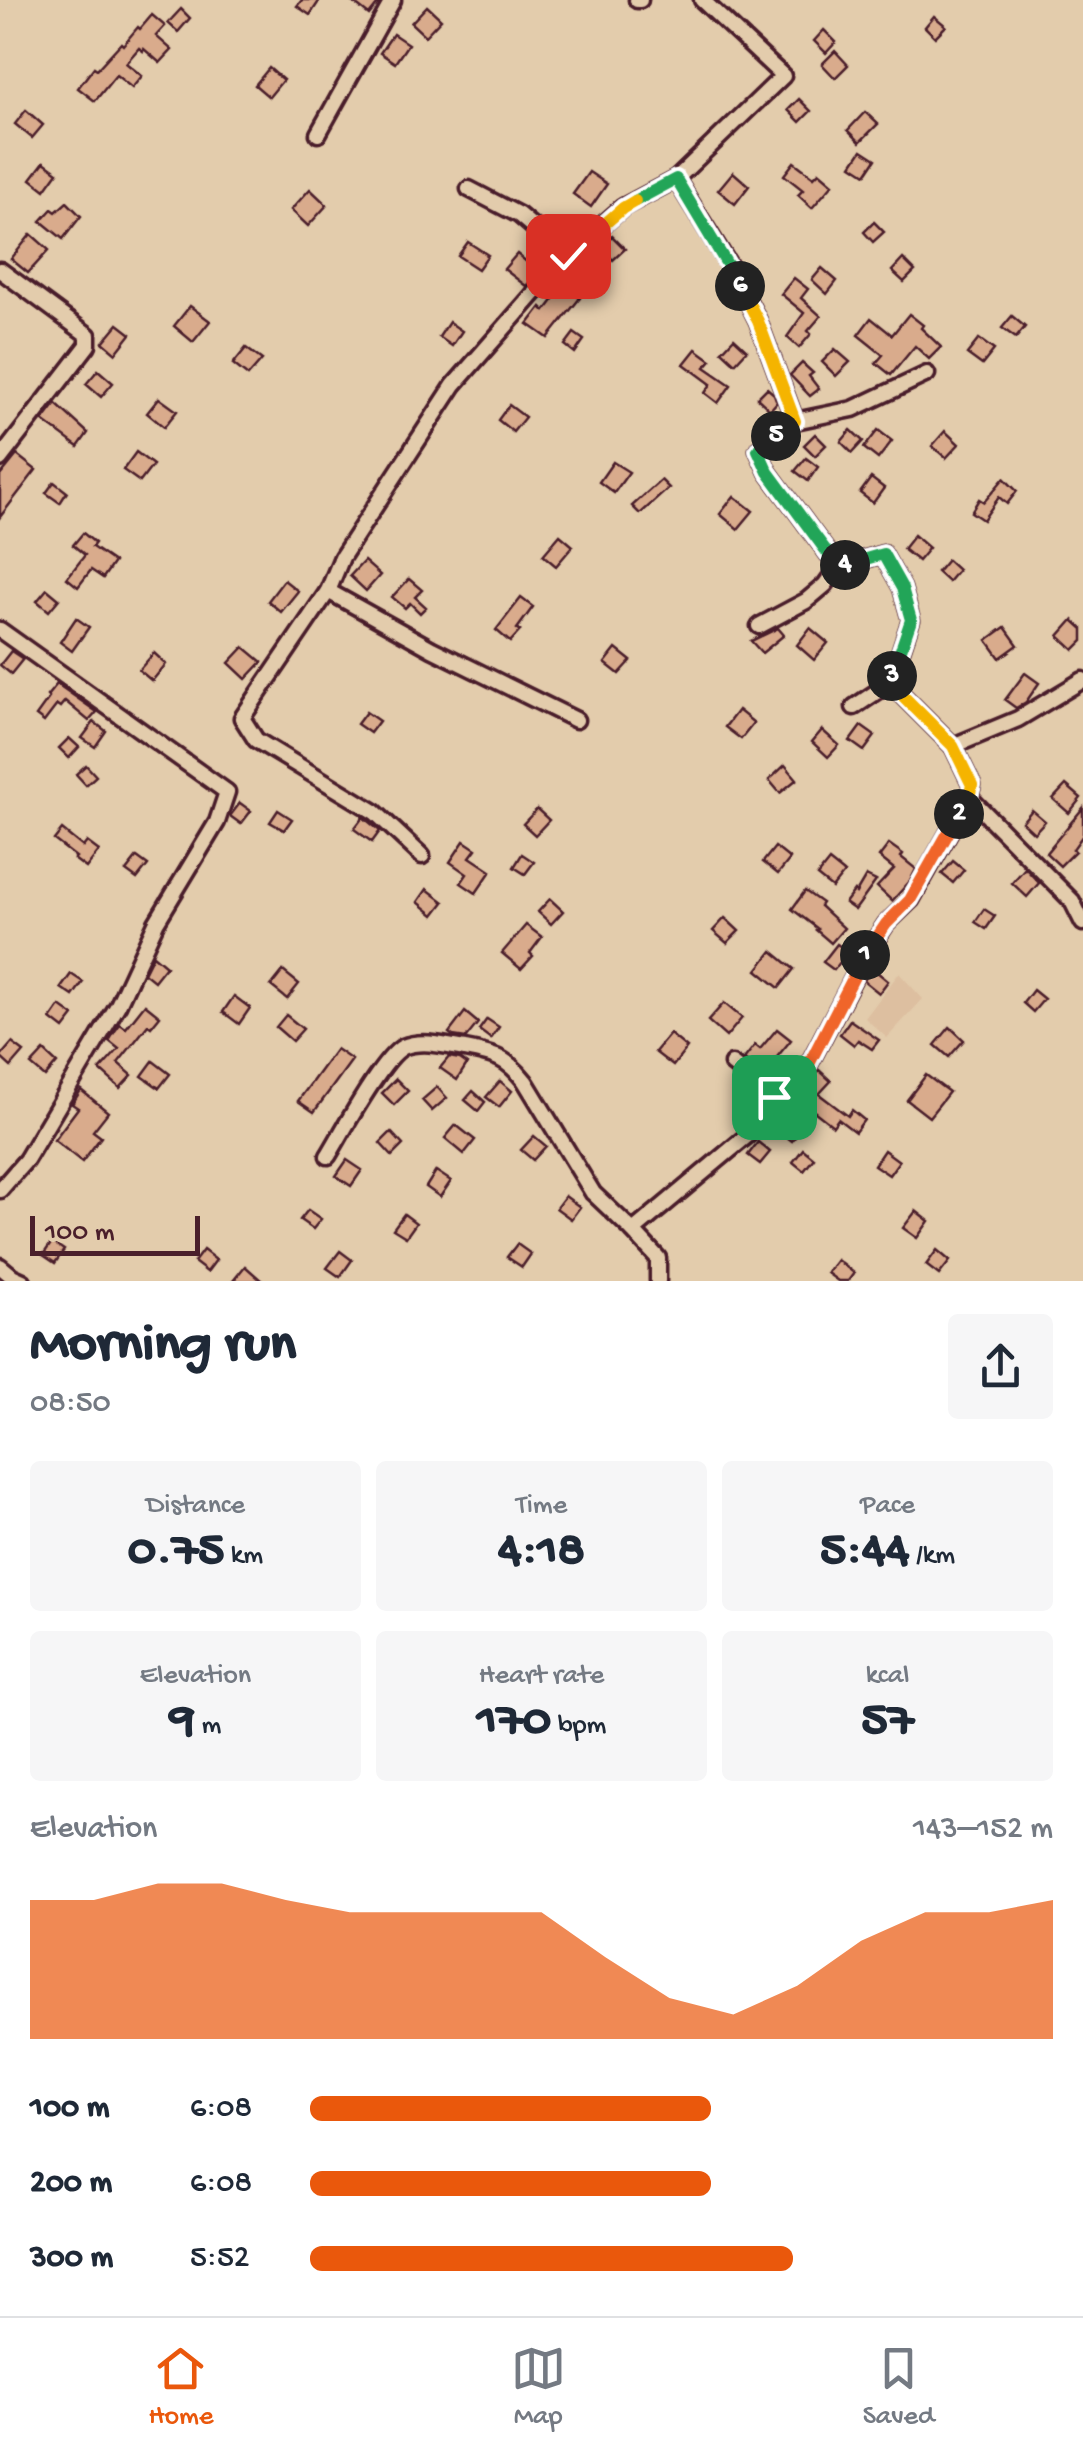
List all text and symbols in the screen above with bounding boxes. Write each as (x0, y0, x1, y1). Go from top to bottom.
pin (526, 214, 611, 299)
icon: check (541, 229, 596, 284)
pin: 6 (715, 261, 765, 311)
text: 6 (733, 269, 747, 302)
pin: 5 (751, 411, 801, 461)
text: 5 (769, 419, 783, 452)
pin: 4 (820, 540, 870, 590)
text: 4 (838, 548, 852, 581)
pin: 3 (867, 651, 917, 701)
text: 3 (885, 659, 899, 692)
pin: 2 (934, 789, 984, 839)
text: 2 (952, 797, 966, 830)
pin: 1 (840, 930, 890, 980)
text: 1 (859, 938, 871, 971)
pin (732, 1055, 817, 1140)
icon: arrive (747, 1070, 802, 1125)
scale bar (30, 1211, 200, 1256)
text: 100 m (45, 1217, 115, 1250)
button: share (948, 1314, 1053, 1419)
text: Morning run (30, 1315, 296, 1379)
text: 08:50 (30, 1385, 111, 1423)
text: Distance (146, 1490, 245, 1523)
text: Time (516, 1490, 567, 1523)
text: Pace (860, 1490, 915, 1523)
text: 0.75 (128, 1523, 224, 1582)
text: 4:18 (498, 1523, 585, 1582)
text: 5:44 (820, 1523, 909, 1582)
text: km (224, 1540, 263, 1573)
text: /km (909, 1540, 955, 1573)
text: Elevation (140, 1660, 251, 1693)
text: Heart rate (479, 1660, 604, 1693)
text: kcal (866, 1660, 909, 1693)
text: 9 (170, 1693, 195, 1752)
text: 170 (477, 1693, 551, 1752)
text: 57 (861, 1693, 914, 1752)
text: m (195, 1710, 221, 1743)
text: bpm (551, 1710, 606, 1743)
text: Elevation (30, 1811, 157, 1849)
text: 143–152 m (913, 1811, 1053, 1849)
text: 100 m (30, 2090, 110, 2128)
text: 6:08 (190, 2090, 252, 2128)
text: 200 m (30, 2165, 112, 2203)
text: 6:08 (190, 2165, 252, 2203)
text: 300 m (30, 2240, 113, 2278)
text: 5:52 (190, 2240, 249, 2278)
tab: Home (149, 2341, 213, 2434)
tab: Map (511, 2341, 566, 2434)
tab: Saved (863, 2341, 934, 2434)

